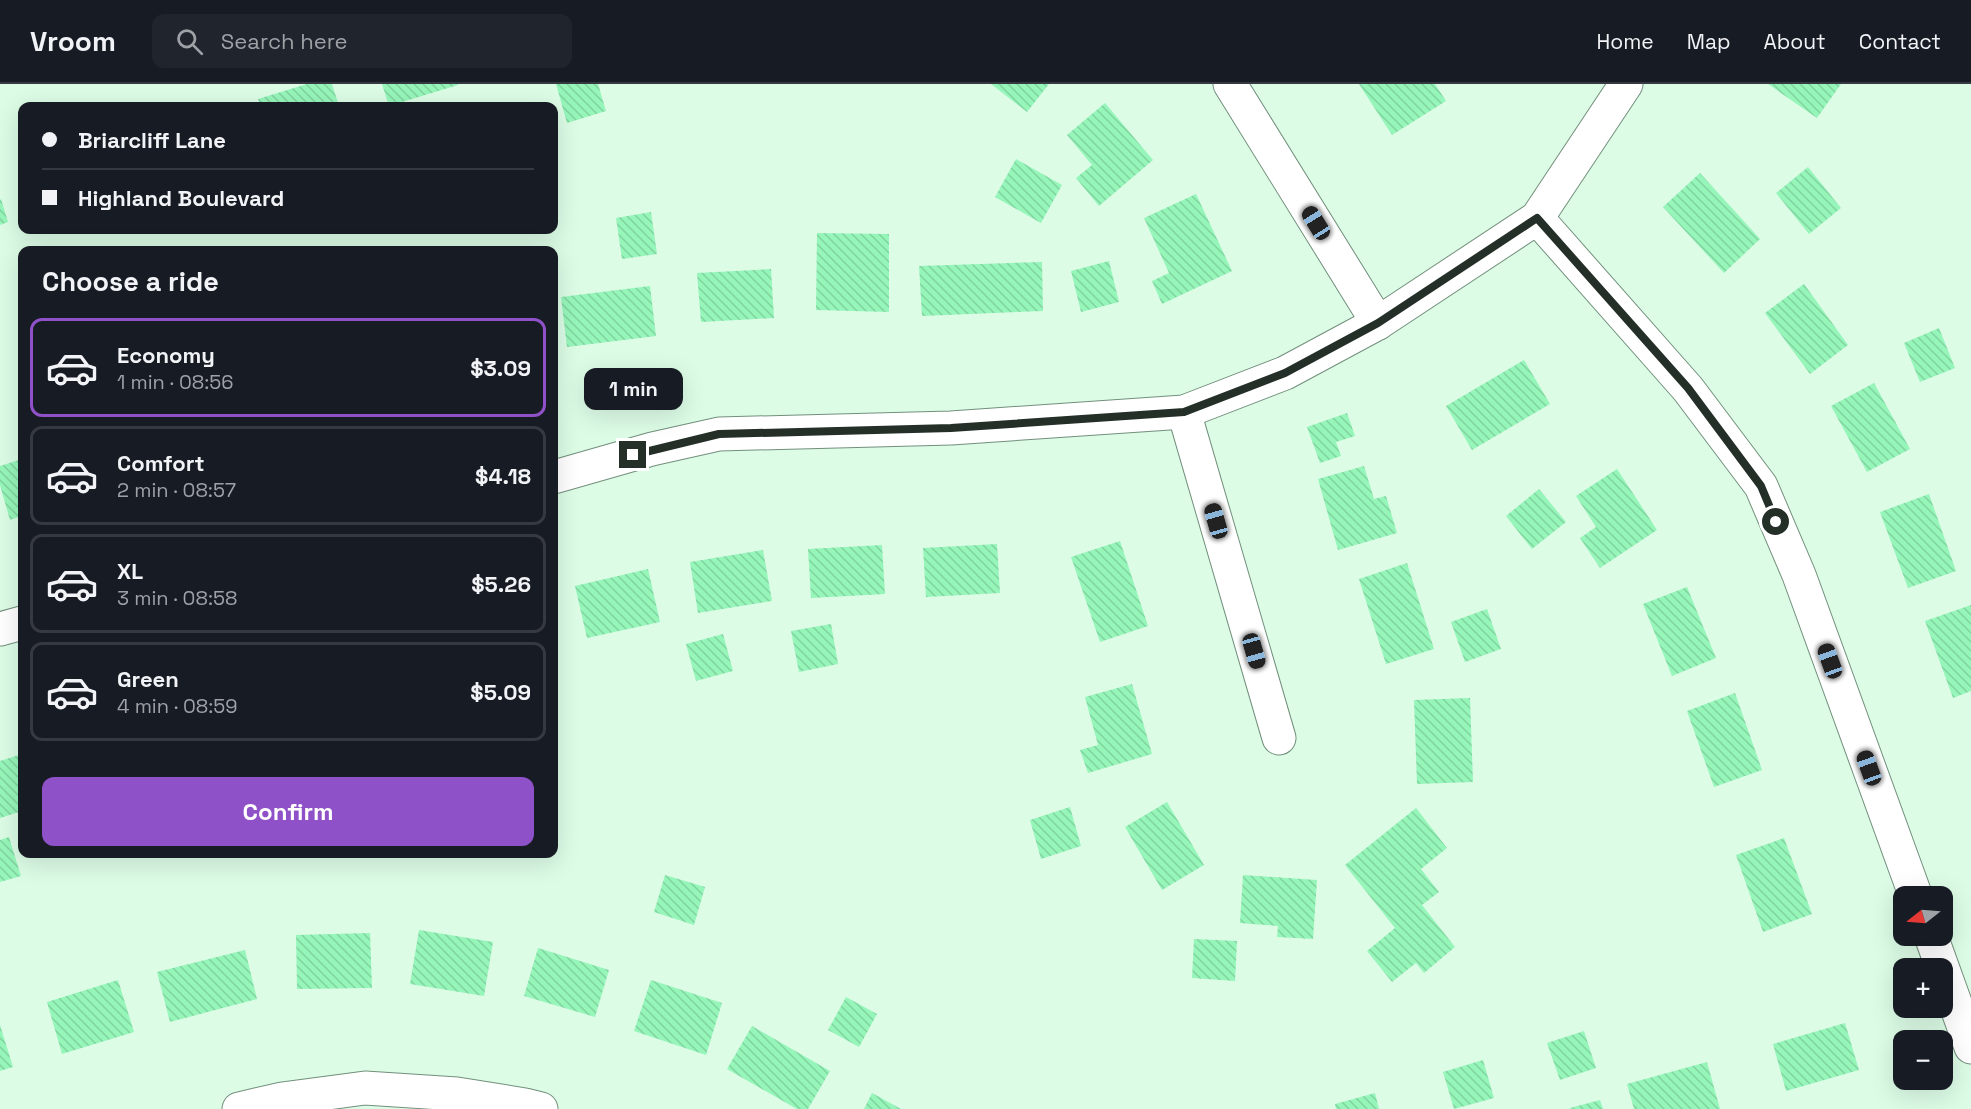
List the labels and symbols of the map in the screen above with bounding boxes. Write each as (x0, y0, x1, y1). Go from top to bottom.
car (1299, 203, 1333, 243)
callout: 1 min (584, 368, 682, 410)
route end (619, 441, 646, 468)
car (1202, 501, 1230, 541)
route start (1762, 508, 1789, 535)
car (1240, 631, 1268, 671)
car (1815, 641, 1845, 681)
car (1854, 748, 1884, 788)
north arrow (1893, 886, 1953, 946)

